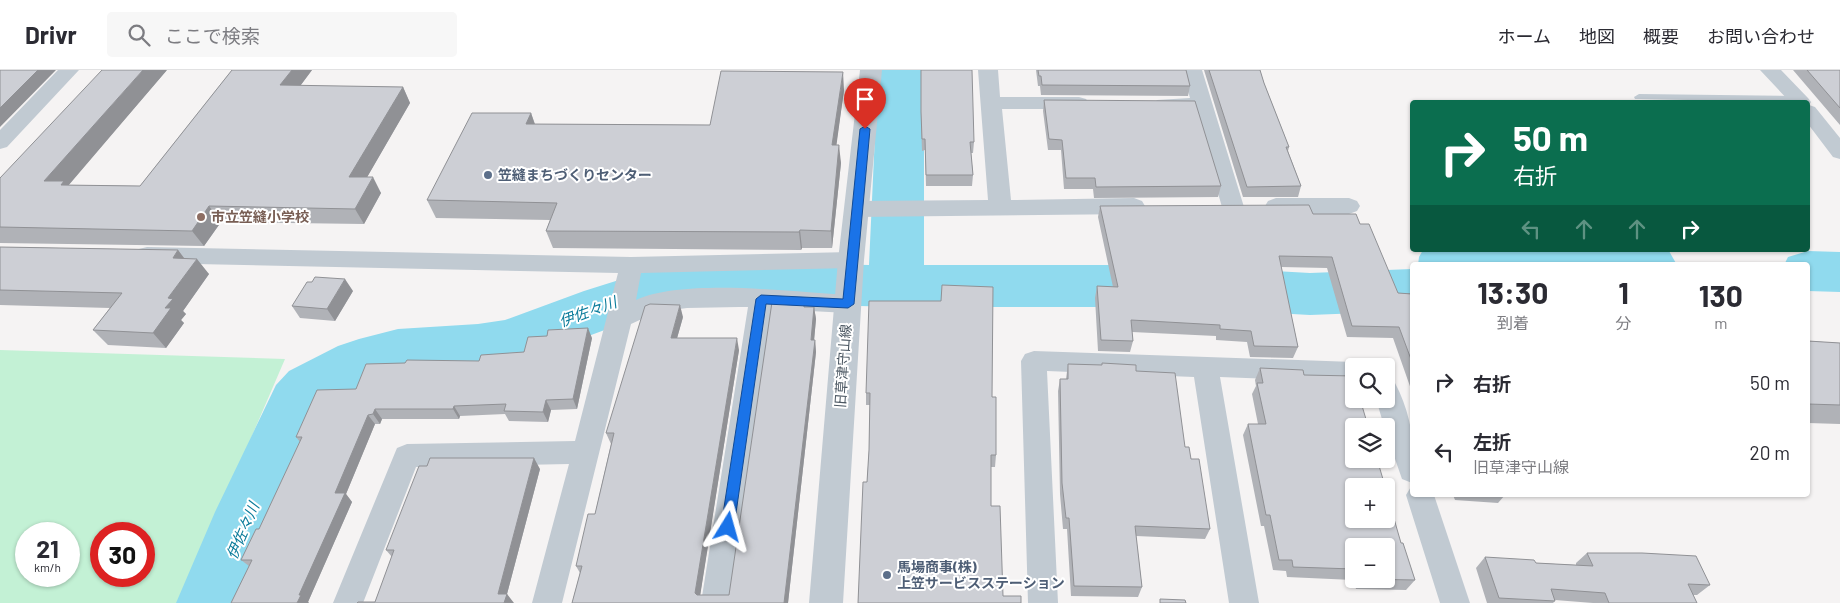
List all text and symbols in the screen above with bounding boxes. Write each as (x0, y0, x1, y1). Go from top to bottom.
search box (107, 12, 457, 57)
text: Drivr (25, 20, 77, 49)
icon: search (125, 21, 153, 49)
text: ここで検索 (165, 24, 260, 47)
text: ホーム (1498, 25, 1551, 47)
text: 地図 (1579, 25, 1615, 47)
text: 概要 (1643, 25, 1679, 47)
text: お問い合わせ (1707, 25, 1815, 47)
pin (844, 78, 886, 129)
icon: arrive (851, 85, 879, 113)
text: 50 m (1513, 116, 1588, 158)
icon: right (1430, 120, 1495, 185)
text: 右折 (1513, 162, 1557, 188)
place label: 笠縫まちづくりセンター (498, 166, 652, 183)
marker: 笠縫まちづくりセンター (482, 169, 494, 181)
place label: 市立笠縫小学校 (211, 208, 309, 225)
marker: 市立笠縫小学校 (195, 211, 207, 223)
icon: left (1517, 215, 1545, 243)
icon: ahead (1570, 215, 1598, 243)
icon: ahead (1623, 215, 1651, 243)
icon: right (1676, 215, 1704, 243)
text: 13:30 (1477, 274, 1548, 310)
text: 1 (1618, 274, 1629, 310)
text: 130 (1699, 277, 1743, 313)
water label: 伊佐々川 (556, 292, 621, 330)
text: 到着 (1497, 313, 1529, 332)
text: 分 (1616, 313, 1632, 332)
text: m (1714, 313, 1727, 332)
street label: 旧草津守山線 (831, 323, 854, 408)
map controls (1345, 358, 1395, 588)
button: search (1345, 358, 1395, 408)
icon: right (1430, 368, 1458, 396)
text: 50 m (1750, 371, 1790, 394)
text: 右折 (1473, 372, 1511, 395)
button: layers (1345, 418, 1395, 468)
text: 左折 (1473, 430, 1511, 453)
icon: left (1430, 438, 1458, 466)
text: 20 m (1750, 441, 1790, 464)
text: 旧草津守山線 (1473, 457, 1569, 476)
button: + (1345, 478, 1395, 528)
water label: 伊佐々川 (222, 498, 263, 562)
position arrow (701, 500, 753, 552)
speed limit sign: 30 (90, 522, 155, 587)
text: 21 (36, 533, 59, 563)
button: − (1345, 538, 1395, 588)
place label: 馬場商事(株) 上笠サービスステーション (897, 558, 1065, 591)
text: km/h (34, 560, 61, 574)
marker: 馬場商事(株) 上笠サービスステーション (881, 569, 893, 581)

